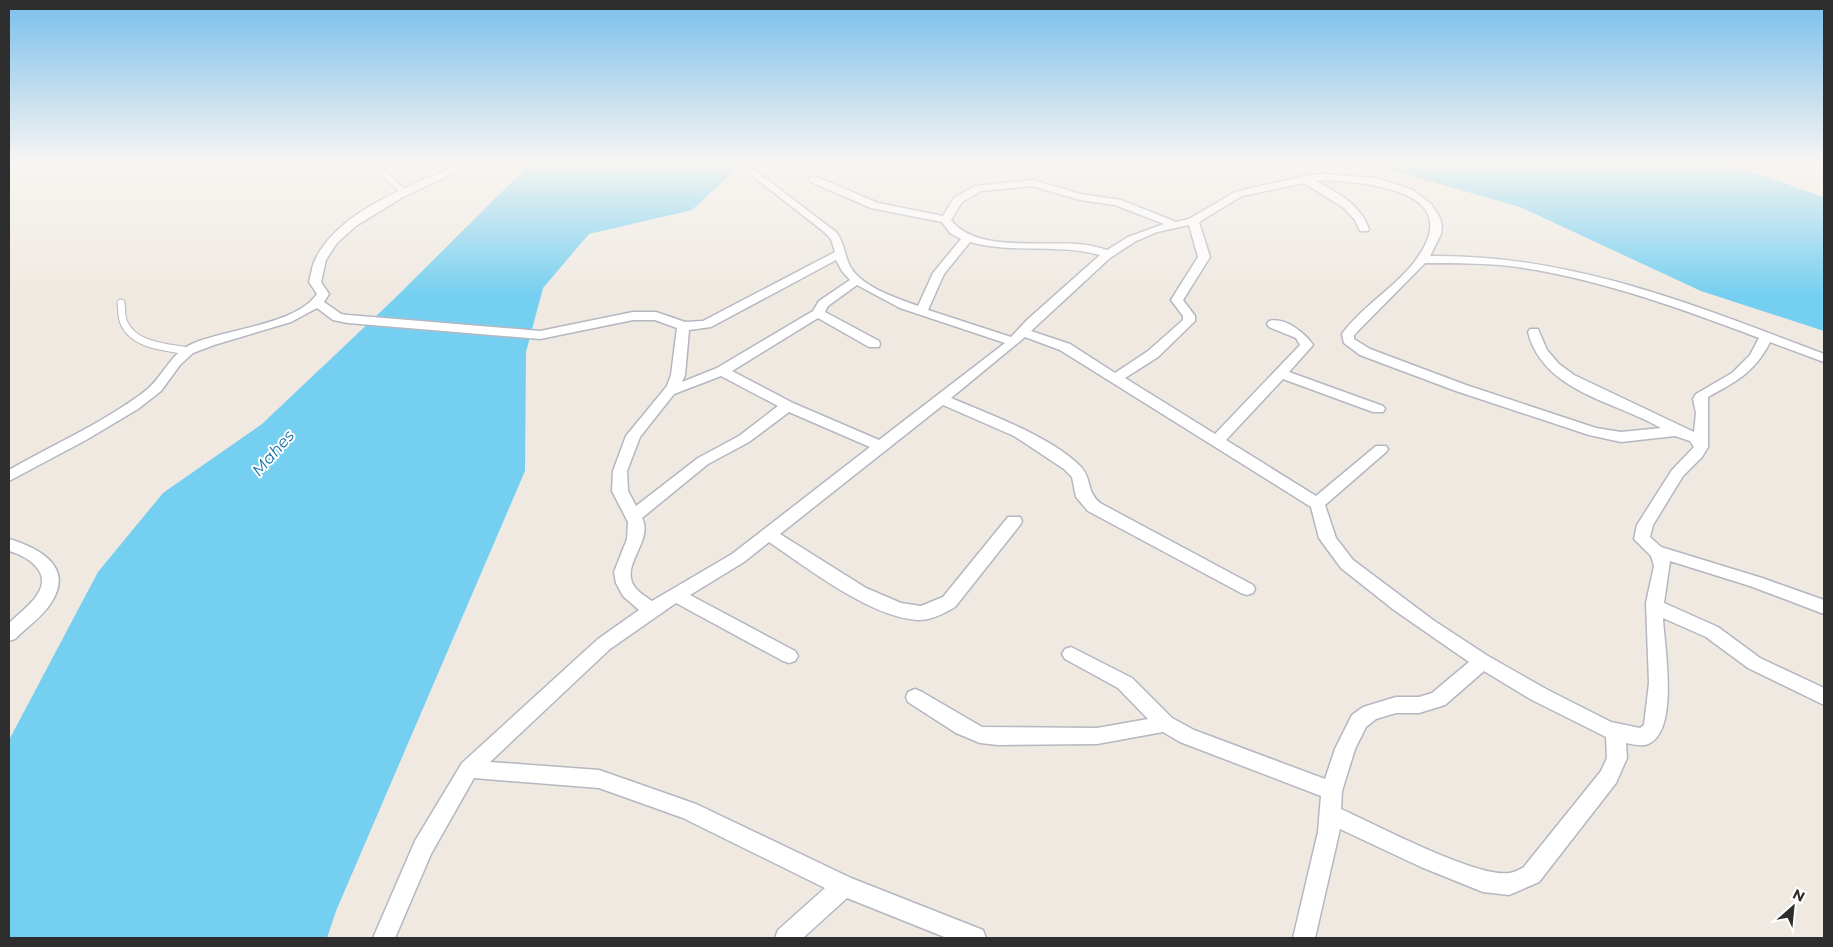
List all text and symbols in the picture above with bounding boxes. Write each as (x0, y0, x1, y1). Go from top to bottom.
water label: Mahes (248, 426, 298, 480)
north arrow (1768, 882, 1818, 932)
text: N (1790, 885, 1808, 906)

